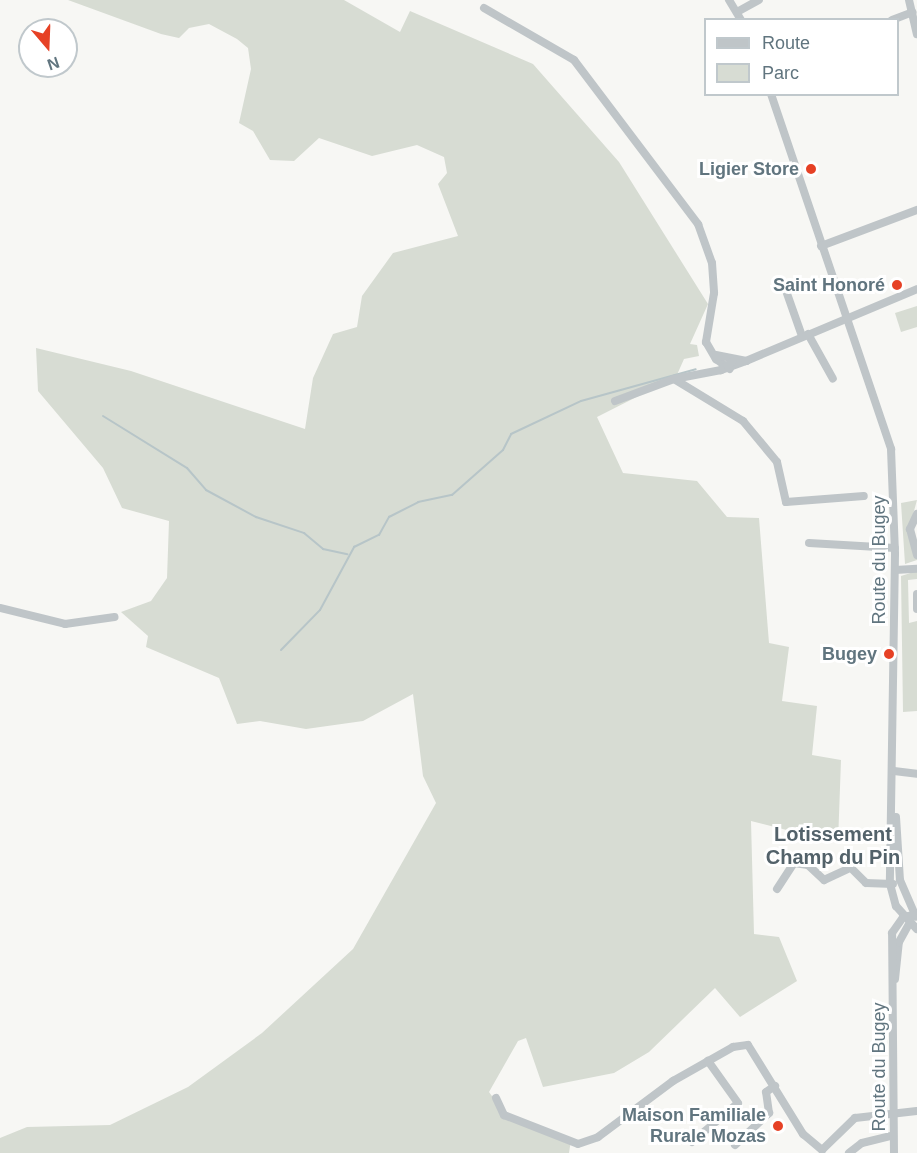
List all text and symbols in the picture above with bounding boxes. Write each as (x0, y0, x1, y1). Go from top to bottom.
north arrow (18, 18, 78, 78)
legend (704, 18, 899, 96)
text: Route (762, 33, 810, 53)
text: N (45, 54, 62, 74)
text: Parc (762, 63, 799, 83)
place label: Ligier Store (699, 158, 799, 180)
marker: Ligier Store (804, 162, 818, 176)
place label: Saint Honoré (773, 274, 885, 296)
marker: Saint Honoré (890, 278, 904, 292)
street label: Route du Bugey (868, 495, 890, 625)
place label: Bugey (822, 643, 877, 665)
marker: Bugey (882, 647, 896, 661)
district label: Lotissement Champ du Pin (766, 822, 900, 869)
street label: Route du Bugey (868, 1002, 890, 1132)
place label: Maison Familiale Rurale Mozas (622, 1105, 766, 1148)
marker: Maison Familiale Rurale Mozas (771, 1119, 785, 1133)

